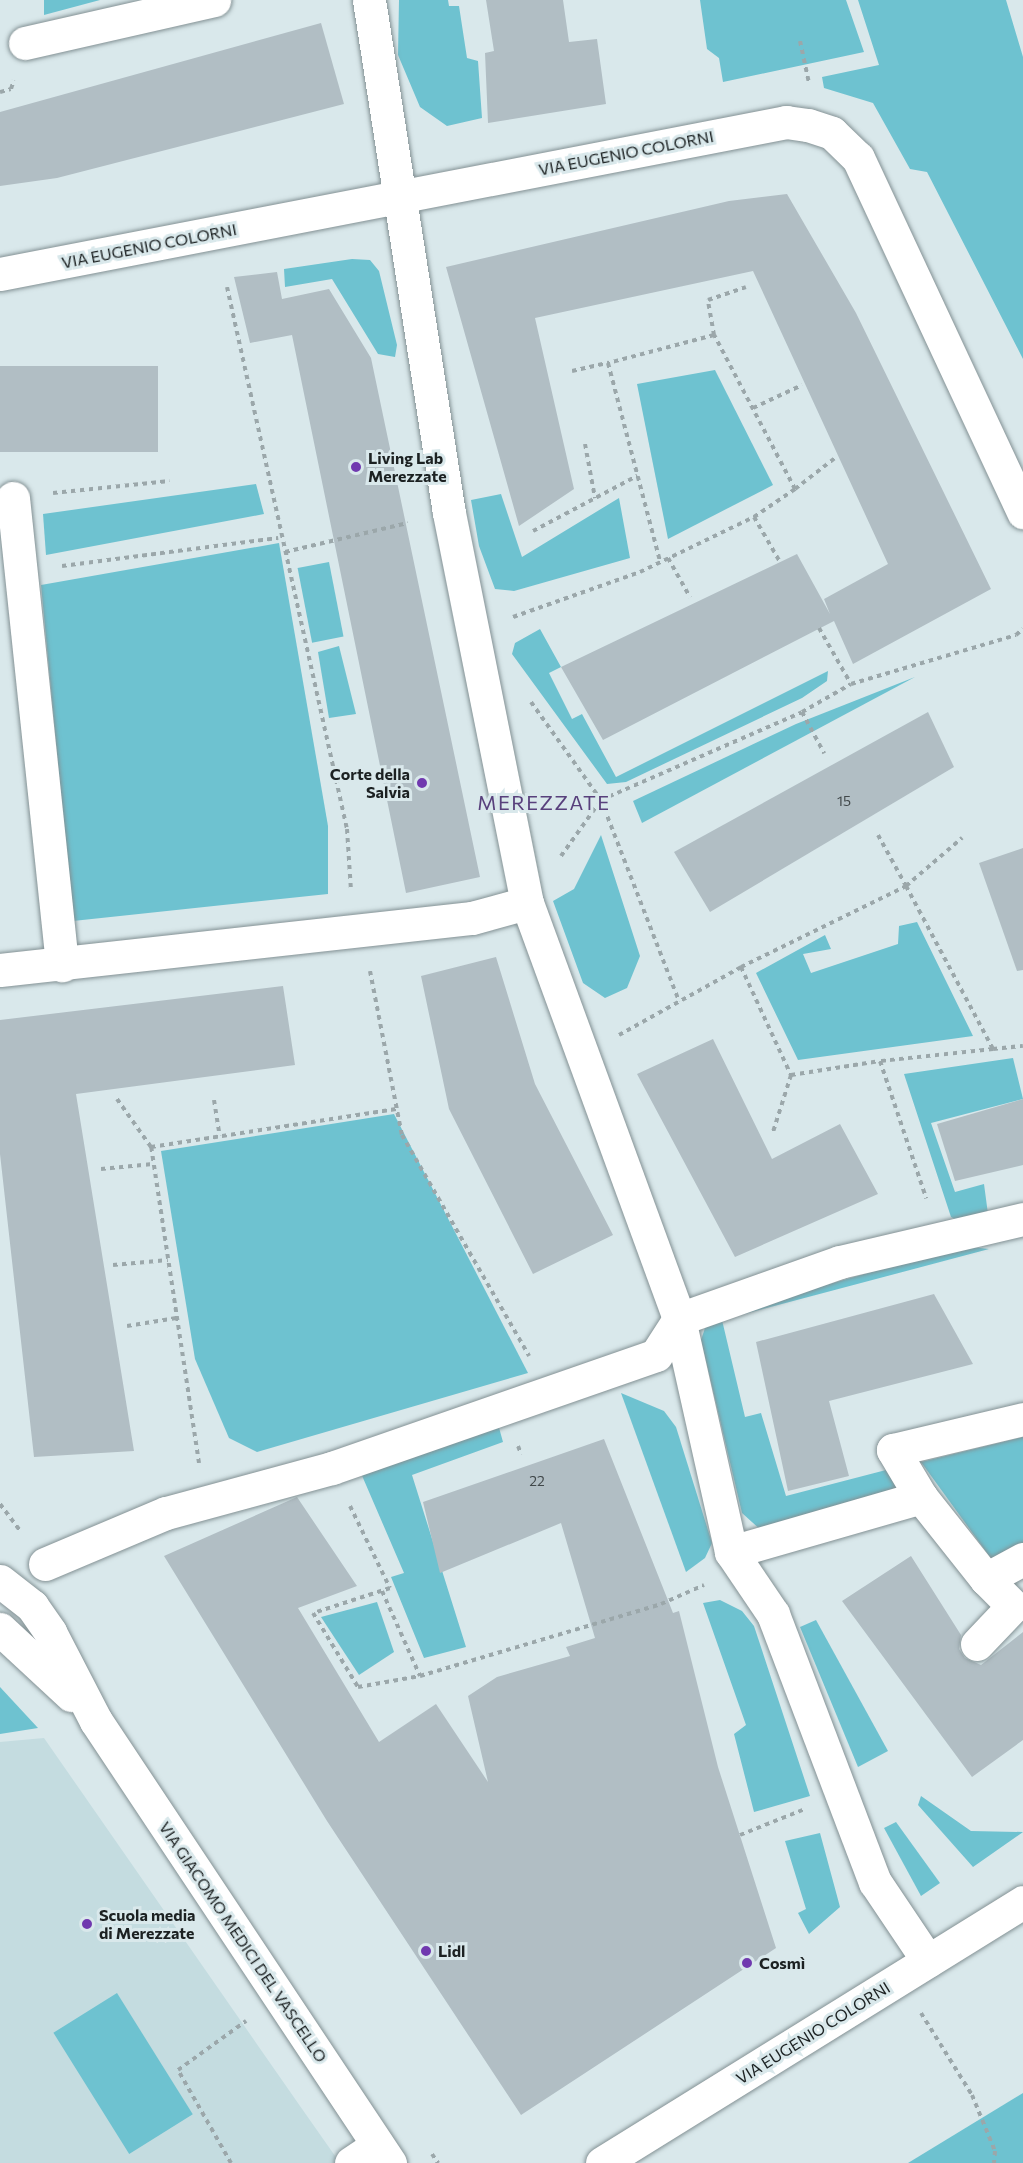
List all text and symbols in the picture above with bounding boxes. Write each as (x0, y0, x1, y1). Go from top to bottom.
street label: VIA EUGENIO COLORNI (537, 127, 715, 179)
street label: VIA EUGENIO COLORNI (60, 220, 238, 272)
place label: Living Lab Merezzate (368, 448, 447, 486)
marker: Living Lab Merezzate (349, 460, 363, 474)
place label: Corte della Salvia (330, 764, 410, 802)
marker: Corte della Salvia (415, 776, 429, 790)
district label: MEREZZATE (477, 790, 611, 814)
house number: 15 (837, 793, 851, 809)
house number: 22 (529, 1473, 545, 1489)
street label: VIA GIACOMO MEDICI DEL VASCELLO (155, 1818, 331, 2066)
place label: Scuola media di Merezzate (99, 1905, 196, 1943)
marker: Scuola media di Merezzate (80, 1917, 94, 1931)
place label: Lidl (438, 1941, 465, 1961)
marker: Lidl (419, 1944, 433, 1958)
place label: Cosmì (759, 1953, 805, 1973)
marker: Cosmì (740, 1956, 754, 1970)
street label: VIA EUGENIO COLORNI (732, 1978, 894, 2088)

